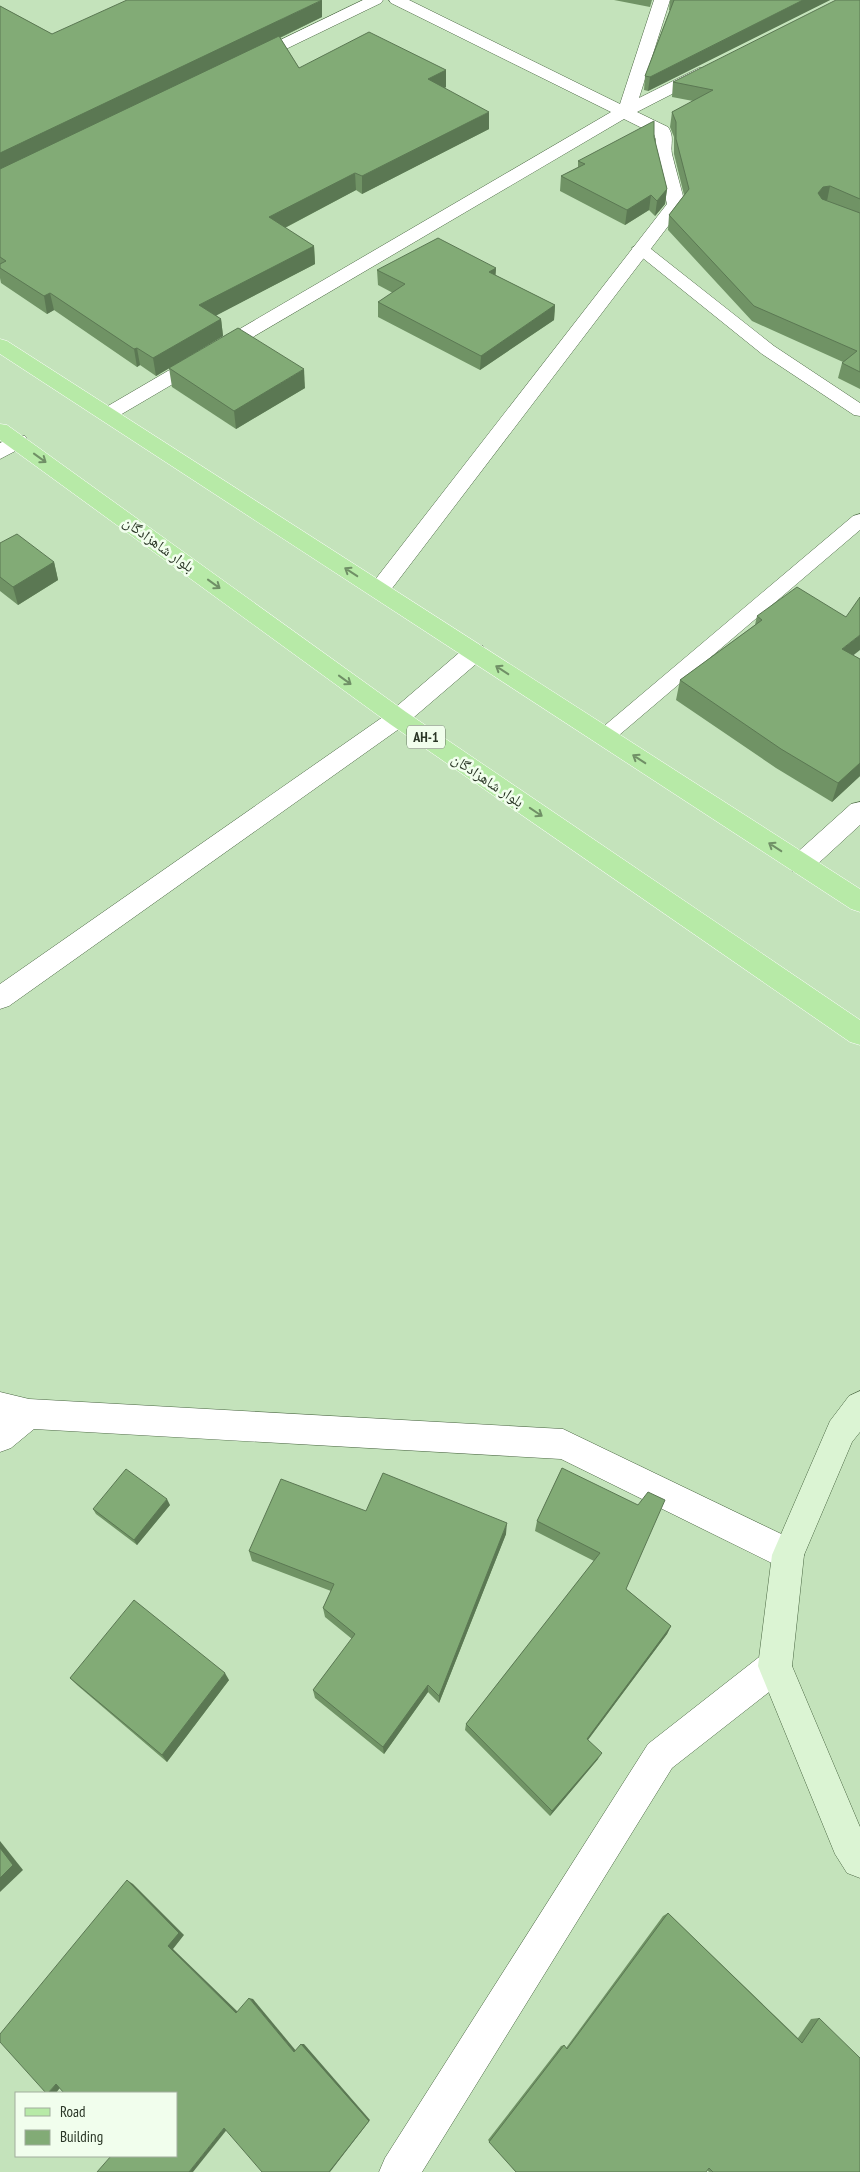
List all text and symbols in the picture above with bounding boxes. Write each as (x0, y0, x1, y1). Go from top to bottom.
one-way arrow (33, 452, 46, 463)
street label: بلوار شاهزادگان (119, 512, 198, 577)
one-way arrow (345, 567, 359, 577)
one-way arrow (207, 579, 221, 589)
one-way arrow (496, 665, 510, 675)
one-way arrow (338, 675, 352, 685)
road number: AH-1 (407, 726, 445, 749)
street label: بلوار شاهزادگان (448, 749, 528, 812)
one-way arrow (632, 754, 646, 764)
one-way arrow (529, 807, 543, 818)
one-way arrow (768, 842, 782, 853)
legend (15, 2092, 178, 2157)
text: Road (60, 2102, 86, 2121)
text: Building (60, 2127, 103, 2146)

